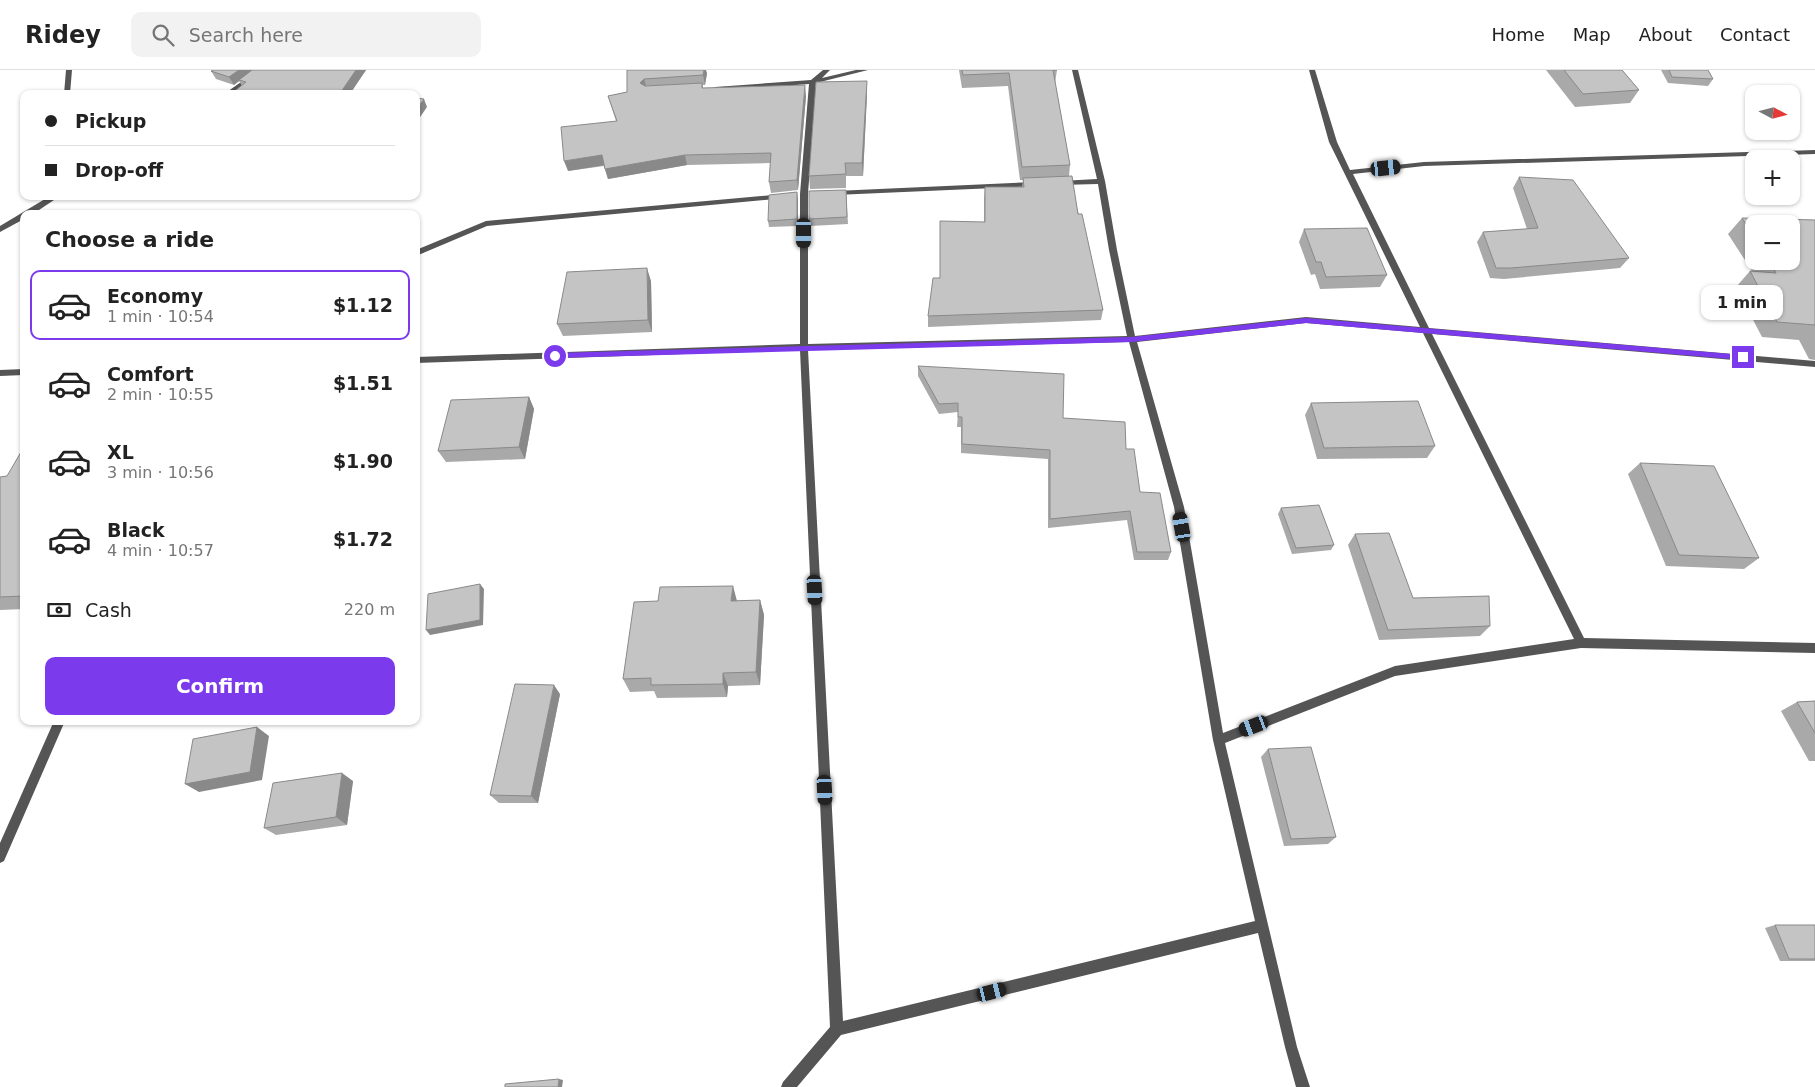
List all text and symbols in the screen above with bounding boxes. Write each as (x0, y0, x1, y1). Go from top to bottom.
search box (131, 12, 481, 57)
text: Ridey (25, 21, 101, 49)
icon: search (149, 21, 177, 49)
text: Search here (189, 24, 303, 46)
text: Home (1492, 24, 1545, 45)
text: Map (1573, 24, 1611, 45)
text: About (1639, 24, 1692, 45)
text: Contact (1720, 24, 1790, 45)
north arrow (1745, 85, 1800, 140)
map controls (1745, 85, 1800, 270)
text: Pickup (75, 110, 146, 132)
button: + (1745, 150, 1800, 205)
text: Drop-off (75, 159, 163, 181)
car (1370, 159, 1401, 177)
button: − (1745, 215, 1800, 270)
car (796, 218, 811, 248)
text: Choose a ride (45, 227, 214, 252)
icon: car (47, 283, 92, 328)
callout: 1 min (1702, 284, 1784, 320)
text: Economy (107, 285, 203, 307)
text: 1 min (1717, 293, 1767, 312)
text: $1.12 (333, 294, 393, 316)
text: 1 min · 10:54 (107, 307, 214, 326)
route start (544, 345, 566, 367)
route end (1732, 346, 1754, 368)
icon: car (47, 361, 92, 406)
text: Comfort (107, 363, 194, 385)
text: $1.51 (333, 372, 393, 394)
text: 2 min · 10:55 (107, 385, 214, 404)
icon: car (47, 439, 92, 484)
text: XL (107, 441, 134, 463)
text: $1.90 (333, 450, 393, 472)
text: 3 min · 10:56 (107, 463, 214, 482)
car (1172, 511, 1191, 543)
icon: car (47, 517, 92, 562)
text: Black (107, 519, 165, 541)
text: $1.72 (333, 528, 393, 550)
text: 4 min · 10:57 (107, 541, 214, 560)
car (806, 575, 823, 605)
icon: cash (45, 596, 73, 624)
text: Cash (85, 599, 132, 621)
text: 220 m (344, 600, 395, 619)
button: Confirm (45, 657, 395, 715)
car (1237, 714, 1270, 738)
car (816, 775, 833, 805)
car (975, 981, 1008, 1003)

